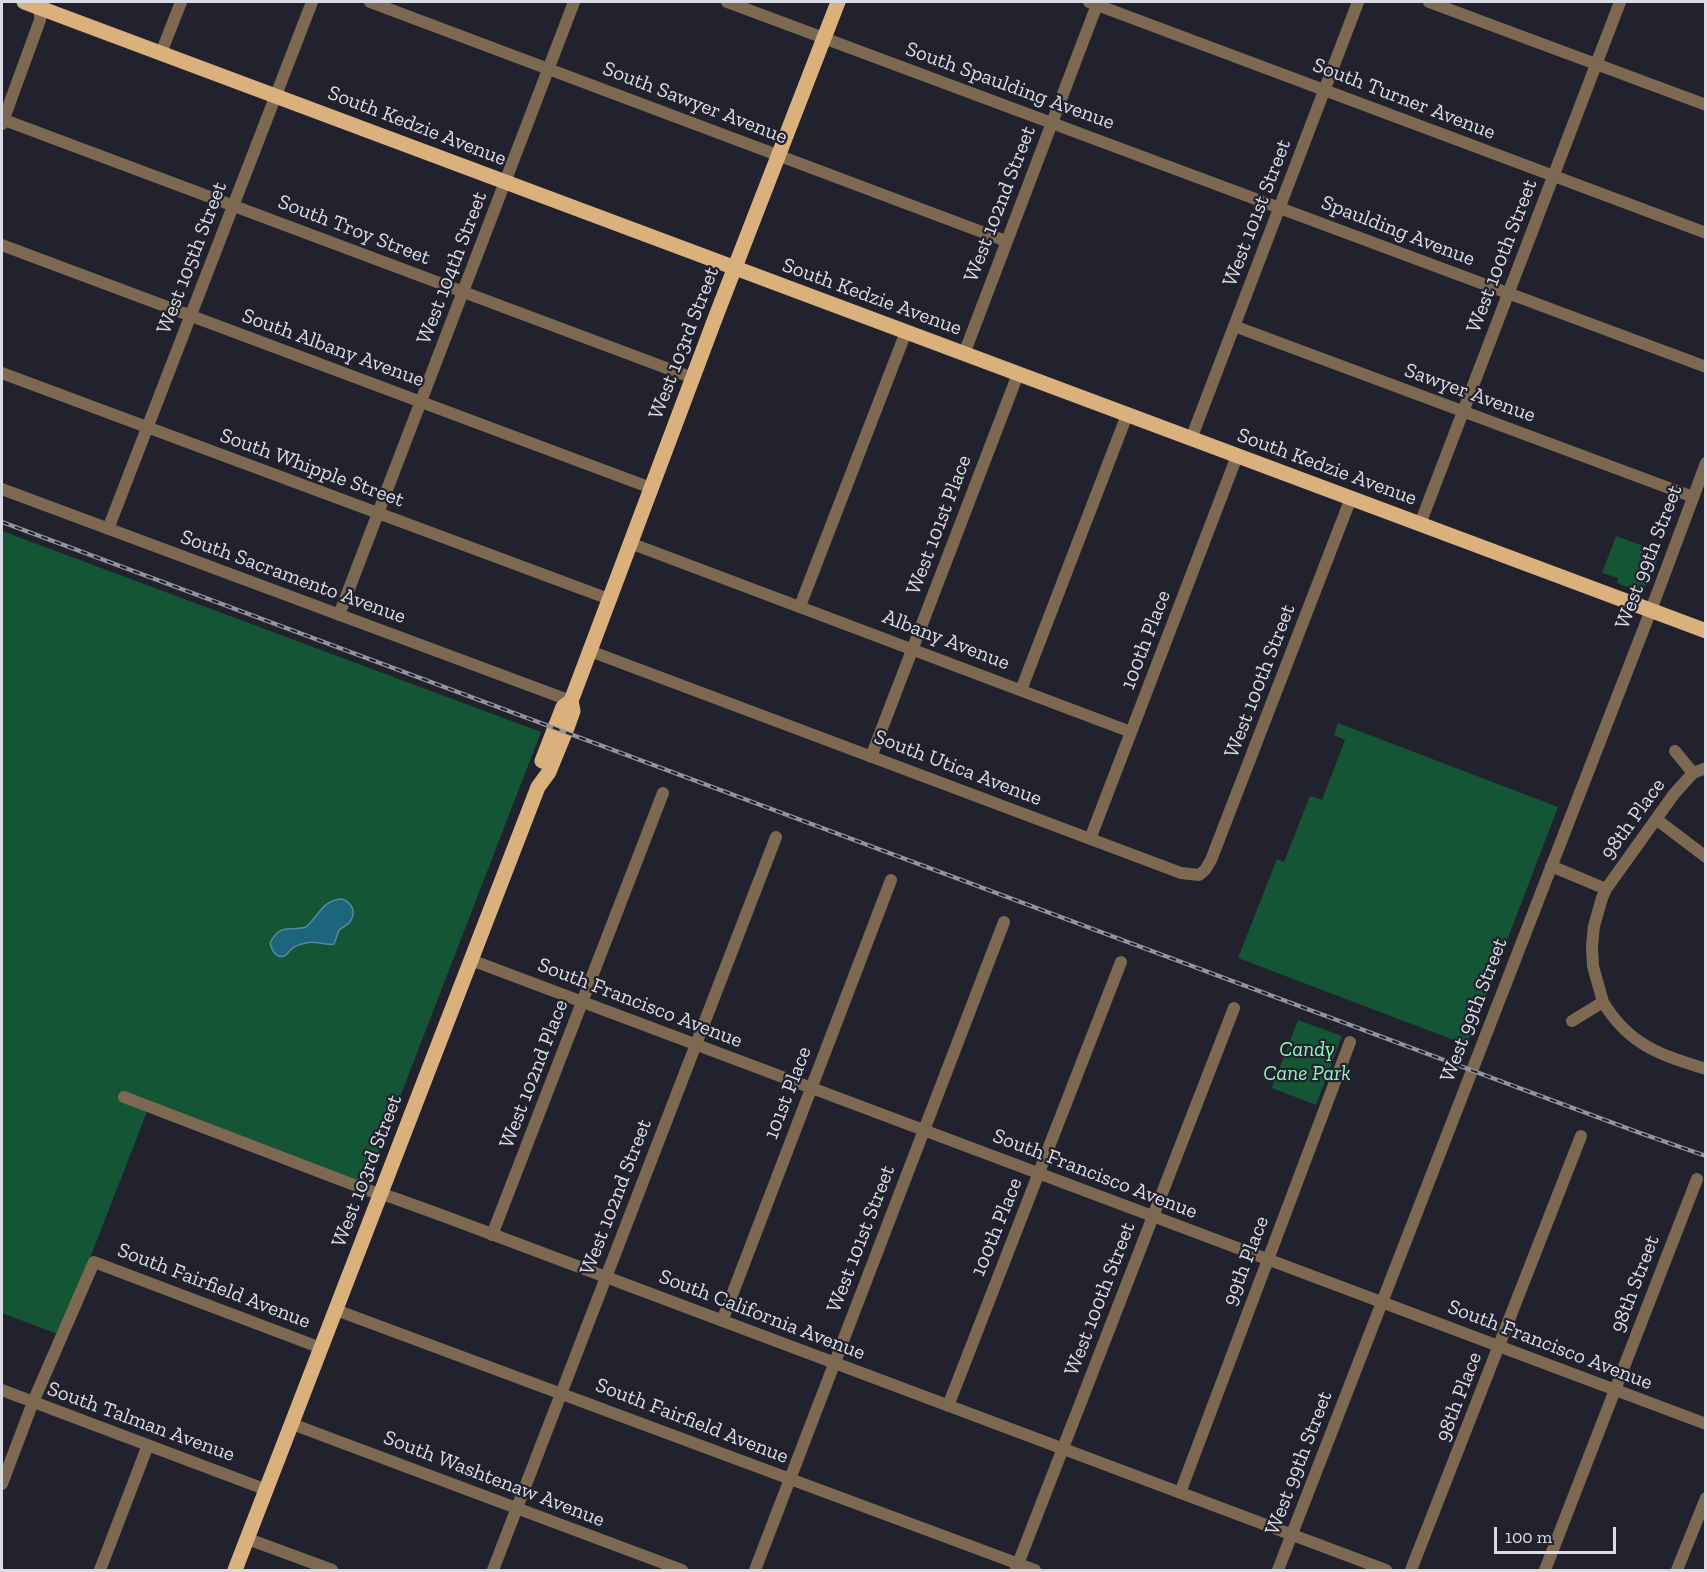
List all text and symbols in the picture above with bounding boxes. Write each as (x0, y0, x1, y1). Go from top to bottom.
street label: South Spaulding Avenue (902, 36, 1118, 136)
street label: South Turner Avenue (1309, 53, 1499, 145)
street label: South Sawyer Avenue (599, 56, 791, 150)
street label: South Kedzie Avenue (324, 80, 510, 172)
street label: West 102nd Street (959, 122, 1041, 286)
street label: West 101st Street (1217, 136, 1297, 290)
street label: West 100th Street (1461, 176, 1543, 336)
street label: West 105th Street (151, 178, 233, 338)
street label: West 104th Street (411, 188, 493, 348)
street label: South Troy Street (274, 189, 434, 271)
street label: Spaulding Avenue (1318, 190, 1478, 272)
street label: South Kedzie Avenue (779, 253, 965, 341)
street label: West 103rd Street (643, 263, 725, 423)
street label: South Albany Avenue (238, 303, 428, 393)
street label: Sawyer Avenue (1401, 358, 1539, 428)
street label: South Whipple Street (217, 423, 407, 513)
street label: South Kedzie Avenue (1234, 423, 1420, 511)
street label: West 101st Place (901, 452, 977, 598)
street label: West 99th Street (1610, 481, 1688, 633)
street label: South Sacramento Avenue (177, 524, 409, 630)
street label: 100th Place (1116, 587, 1176, 693)
street label: West 100th Street (1219, 601, 1301, 761)
street label: Albany Avenue (879, 604, 1013, 676)
street label: South Utica Avenue (871, 724, 1045, 812)
street label: 98th Place (1595, 774, 1671, 864)
street label: West 99th Street (1435, 934, 1513, 1086)
street label: South Francisco Avenue (534, 952, 746, 1054)
street label: West 102nd Place (494, 996, 574, 1152)
park label: Candy Cane Park (1263, 1037, 1351, 1087)
street label: 101st Place (759, 1043, 817, 1143)
street label: West 103rd Street (326, 1091, 408, 1251)
street label: West 102nd Street (575, 1115, 657, 1279)
street label: South Francisco Avenue (989, 1123, 1201, 1225)
street label: West 101st Street (821, 1162, 901, 1316)
street label: 100th Place (966, 1174, 1028, 1280)
street label: 99th Place (1217, 1213, 1275, 1309)
street label: West 100th Street (1059, 1219, 1141, 1379)
street label: 98th Street (1605, 1232, 1665, 1336)
street label: South Fairfield Avenue (114, 1238, 314, 1334)
street label: South California Avenue (655, 1264, 869, 1366)
street label: South Francisco Avenue (1444, 1294, 1656, 1396)
street label: 98th Place (1430, 1349, 1488, 1445)
street label: South Fairfield Avenue (592, 1373, 792, 1469)
street label: South Talman Avenue (44, 1376, 238, 1468)
street label: West 99th Street (1260, 1387, 1338, 1539)
street label: South Washtenaw Avenue (380, 1425, 608, 1533)
scale bar (1497, 1515, 1618, 1553)
text: 100 m (1505, 1526, 1552, 1548)

